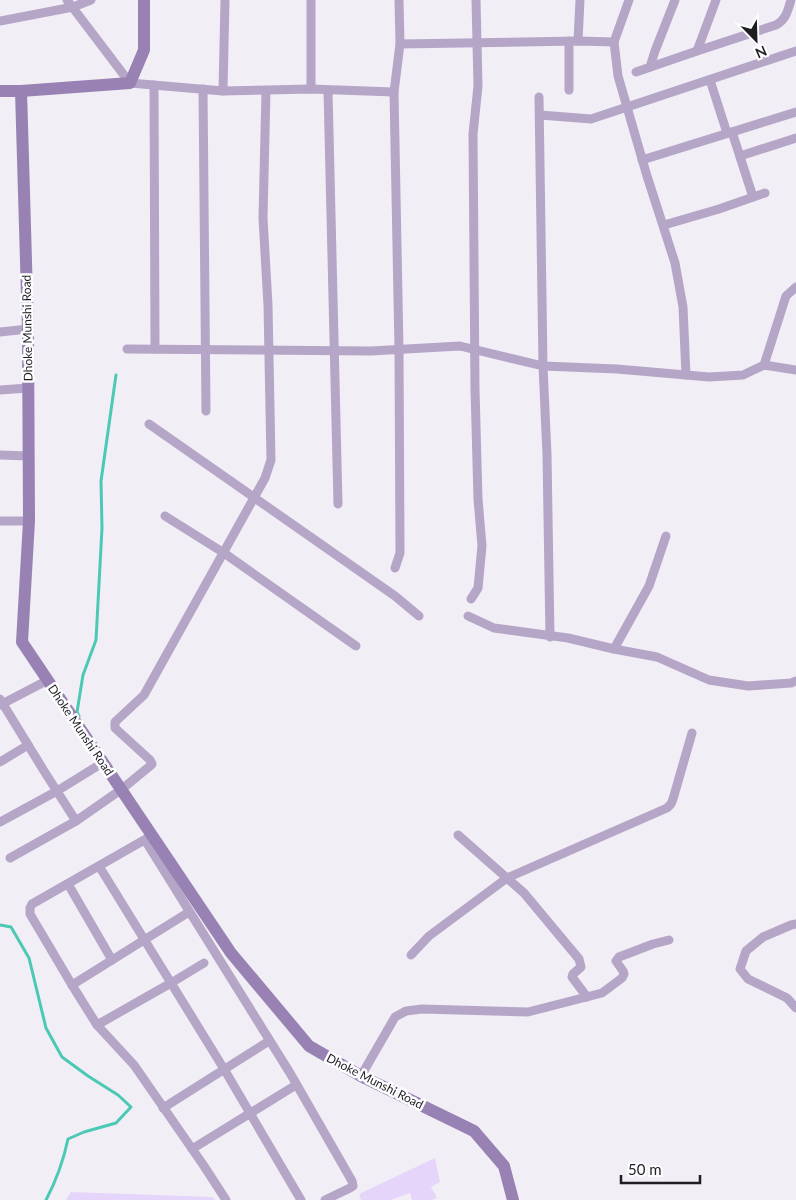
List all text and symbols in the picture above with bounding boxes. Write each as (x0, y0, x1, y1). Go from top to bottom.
north arrow (731, 15, 781, 65)
text: N (753, 42, 770, 62)
street label: Dhoke Munshi Road (19, 275, 35, 381)
street label: Dhoke Munshi Road (45, 682, 117, 778)
street label: Dhoke Munshi Road (324, 1050, 426, 1112)
scale bar (621, 1152, 700, 1184)
text: 50 m (628, 1160, 662, 1178)

